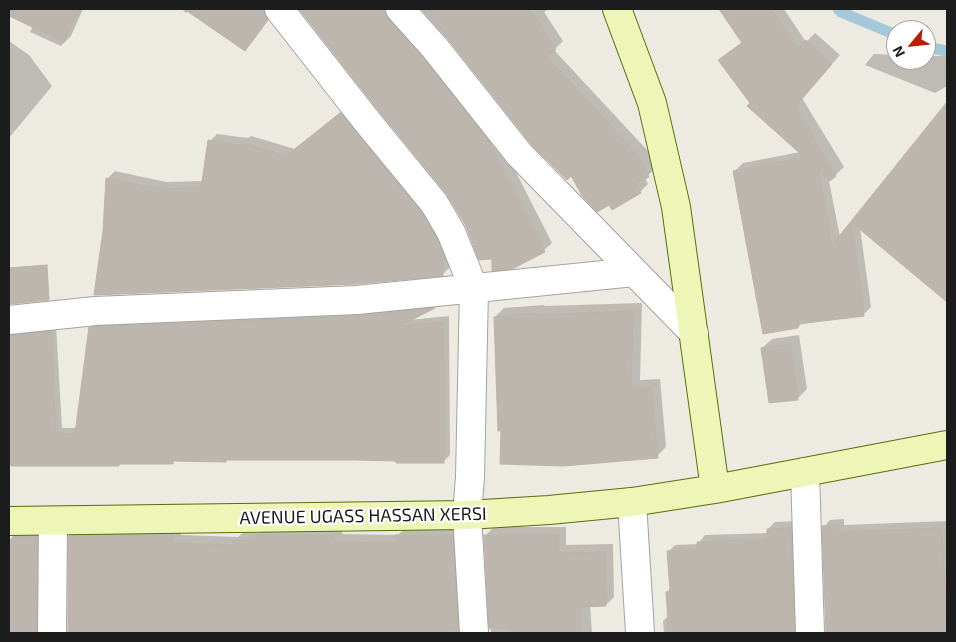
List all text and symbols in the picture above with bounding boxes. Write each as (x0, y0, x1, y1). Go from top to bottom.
north arrow (886, 20, 936, 70)
text: N (888, 43, 908, 60)
street label: AVENUE UGASS HASSAN XERSI (239, 503, 487, 529)

